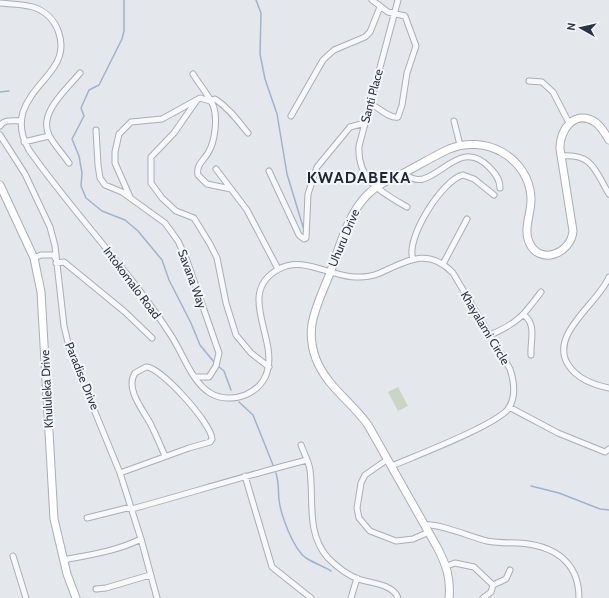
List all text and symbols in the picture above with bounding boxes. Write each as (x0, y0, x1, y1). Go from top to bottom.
north arrow (561, 8, 601, 48)
text: N (564, 22, 579, 31)
street label: Santi Place (357, 67, 386, 125)
district label: KWADABEKA (307, 168, 411, 187)
street label: Uhuru Drive (325, 207, 362, 269)
street label: Intokomalo Road (100, 244, 164, 322)
street label: Savana Way (175, 247, 210, 310)
street label: Khayalami Circle (458, 288, 513, 367)
street label: Paradise Drive (62, 340, 103, 412)
street label: Khululeka Drive (37, 350, 56, 429)

